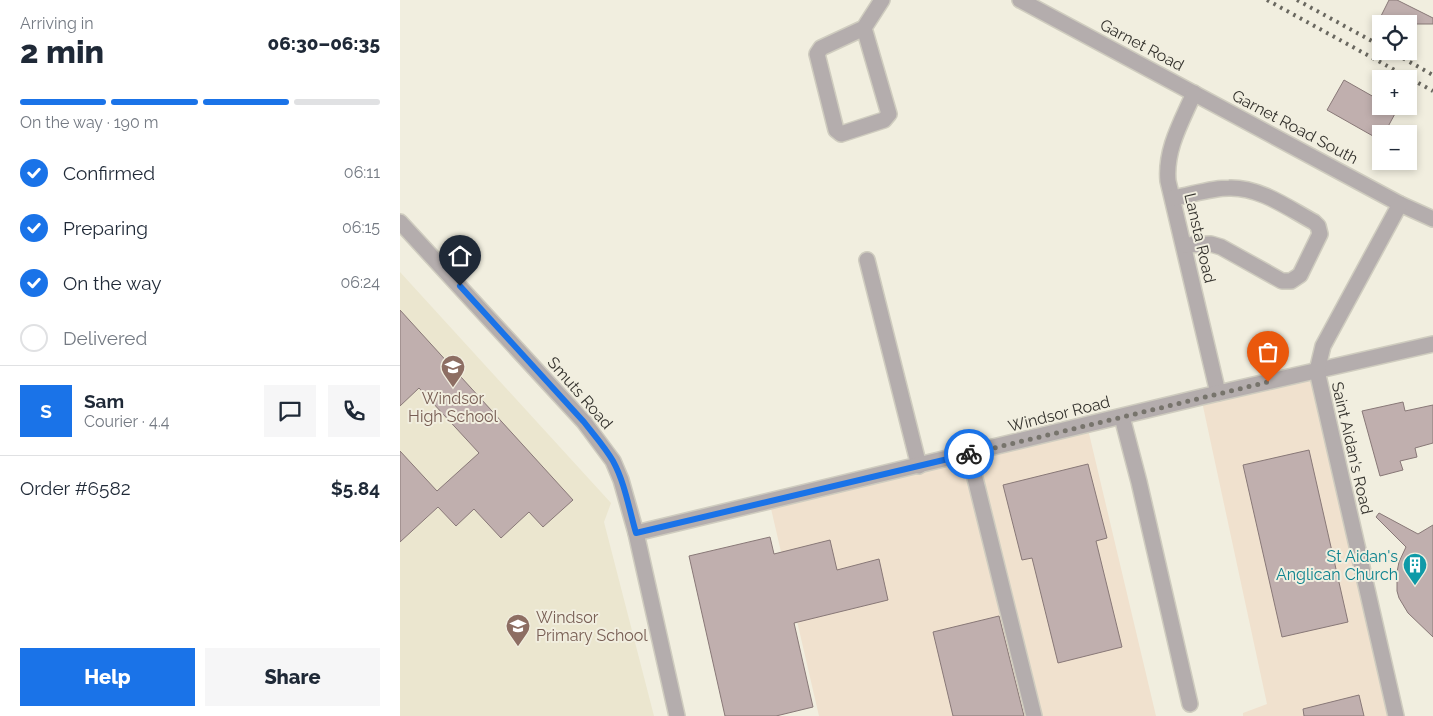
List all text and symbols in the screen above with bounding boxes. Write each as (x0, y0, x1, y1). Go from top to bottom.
text: Arriving in (20, 14, 94, 33)
street label: Garnet Road (1097, 15, 1187, 75)
map controls (1372, 15, 1417, 170)
button: locate (1372, 15, 1417, 60)
text: 06:30–06:35 (268, 32, 380, 54)
text: 2 min (20, 33, 104, 70)
button: + (1372, 70, 1417, 115)
street label: Garnet Road South (1229, 86, 1361, 168)
text: On the way · 190 m (20, 113, 159, 132)
button: − (1372, 125, 1417, 170)
icon: check (20, 159, 48, 187)
text: Confirmed (63, 162, 155, 184)
text: 06:11 (344, 163, 380, 182)
street label: Lansta Road (1180, 191, 1220, 285)
icon: check (20, 214, 48, 242)
text: Preparing (63, 217, 148, 239)
text: 06:15 (342, 218, 380, 237)
pin (439, 235, 481, 286)
icon: home (446, 242, 474, 270)
icon: check (20, 269, 48, 297)
text: On the way (63, 272, 162, 294)
text: 06:24 (340, 273, 380, 292)
text: Delivered (63, 327, 147, 349)
pin (1247, 331, 1289, 382)
icon: bag (1254, 338, 1282, 366)
street label: Smuts Road (543, 353, 617, 433)
school or university icon: Windsor High School (440, 354, 466, 388)
street label: Saint Aidan's Road (1328, 380, 1377, 516)
button: chat (264, 385, 316, 437)
button: phone (328, 385, 380, 437)
place label: Windsor High School (408, 389, 499, 426)
text: Sam (84, 390, 124, 412)
street label: Windsor Road (1006, 392, 1112, 436)
text: S (40, 400, 52, 422)
text: Courier · 4.4 (84, 412, 169, 431)
courier (944, 429, 994, 479)
icon: bike (955, 440, 983, 468)
text: Order #6582 (20, 477, 131, 499)
text: $5.84 (331, 477, 380, 499)
place label: St Aidan's Anglican Church (1276, 547, 1398, 584)
building icon: St Aidan's Anglican Church (1402, 552, 1428, 586)
place label: Windsor Primary School (536, 608, 648, 645)
school or university icon: Windsor Primary School (505, 613, 531, 647)
button: Help (20, 648, 195, 706)
button: Share (205, 648, 380, 706)

